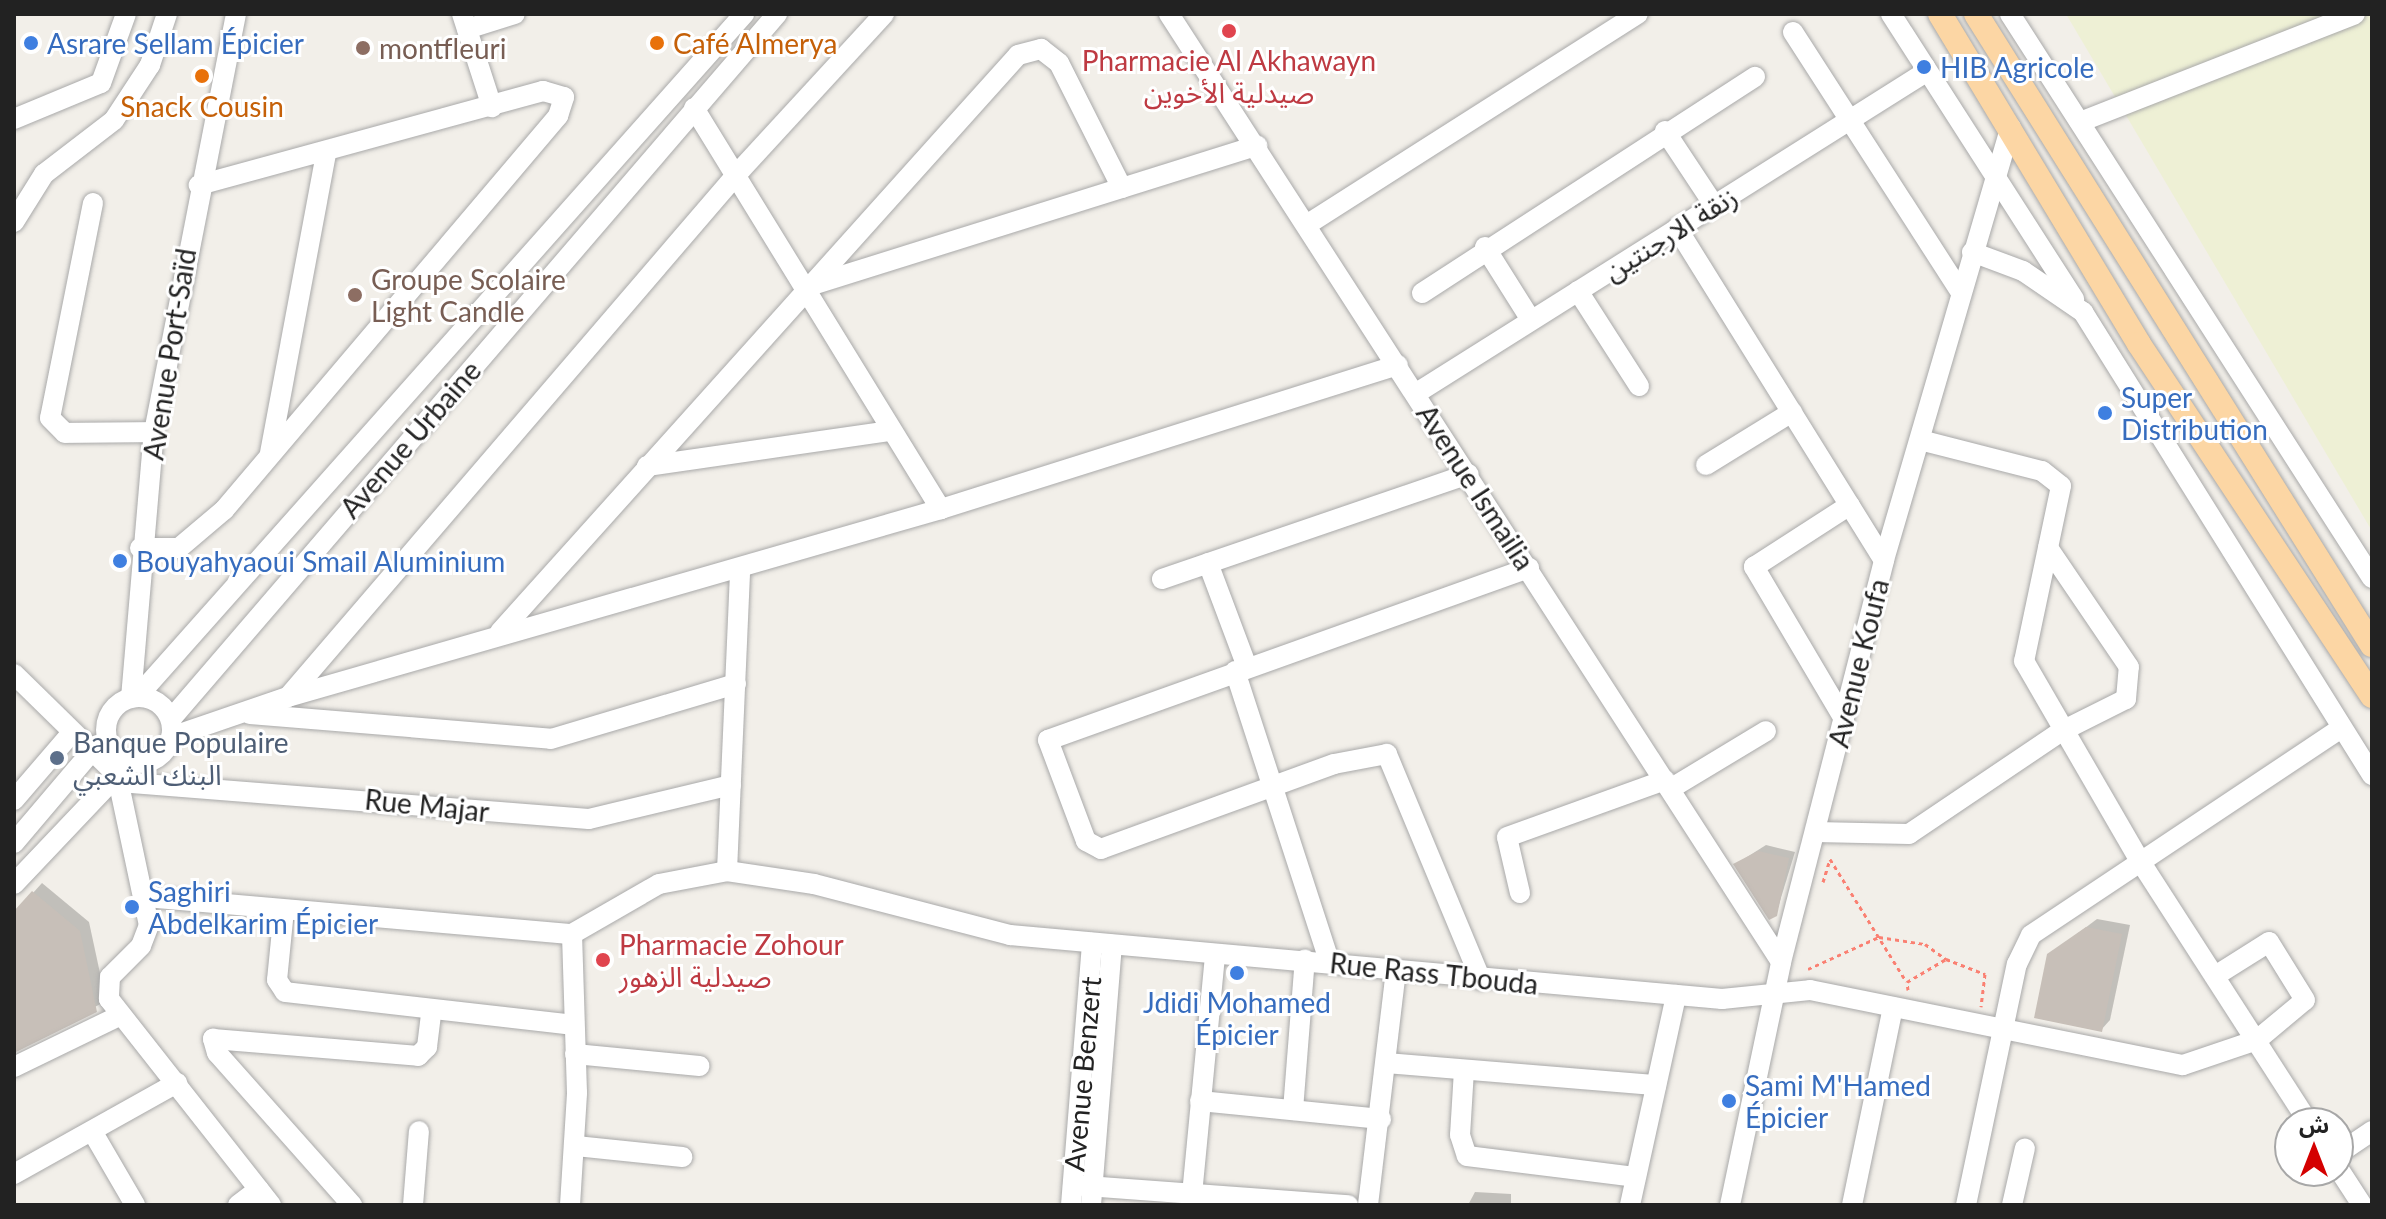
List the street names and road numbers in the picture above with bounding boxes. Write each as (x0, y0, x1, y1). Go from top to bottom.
street label: زنقة الارجنتين (1597, 179, 1743, 287)
street label: Avenue Port-Saïd (136, 246, 202, 462)
street label: Avenue Urbaine (333, 354, 487, 524)
street label: Avenue Ismailia (1410, 398, 1542, 576)
street label: Avenue Koufa (1821, 575, 1895, 751)
street label: Rue Majar (363, 782, 491, 828)
street label: Rue Rass Tbouda (1328, 945, 1540, 1001)
street label: Avenue Benzert (1057, 975, 1107, 1173)

